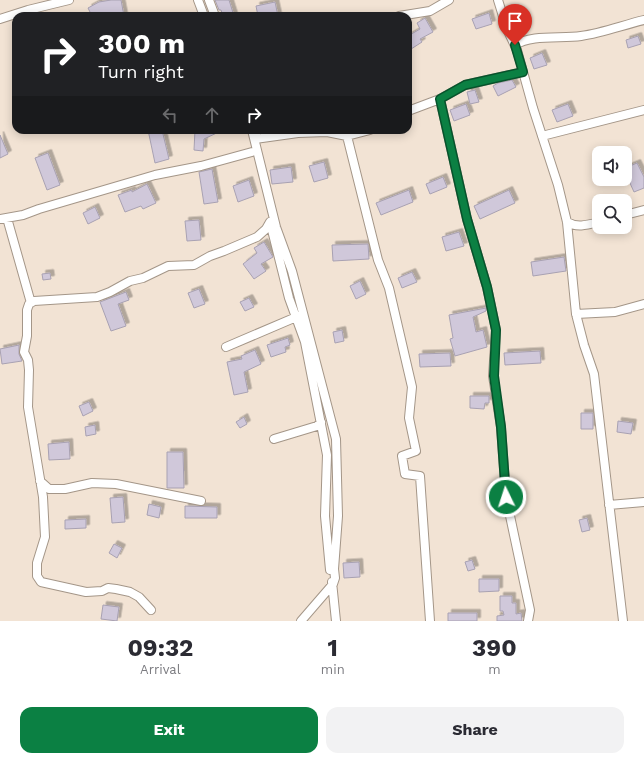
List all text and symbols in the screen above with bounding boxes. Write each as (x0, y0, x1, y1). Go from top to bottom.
pin (498, 4, 532, 45)
icon: arrive (504, 10, 526, 32)
text: 300 m (98, 27, 185, 60)
icon: right (32, 28, 84, 80)
text: Turn right (98, 61, 184, 82)
icon: left (159, 104, 181, 126)
icon: ahead (201, 104, 223, 126)
icon: right (243, 104, 265, 126)
map controls (592, 146, 632, 234)
button: sound (592, 146, 632, 186)
button: search (592, 194, 632, 234)
position arrow (485, 476, 527, 518)
text: 09:32 (127, 634, 193, 662)
text: 1 (328, 634, 338, 662)
text: 390 (472, 634, 517, 662)
text: Arrival (140, 662, 181, 677)
text: min (321, 662, 345, 677)
text: m (488, 662, 501, 677)
button: Exit (20, 707, 318, 753)
button: Share (326, 707, 624, 753)

